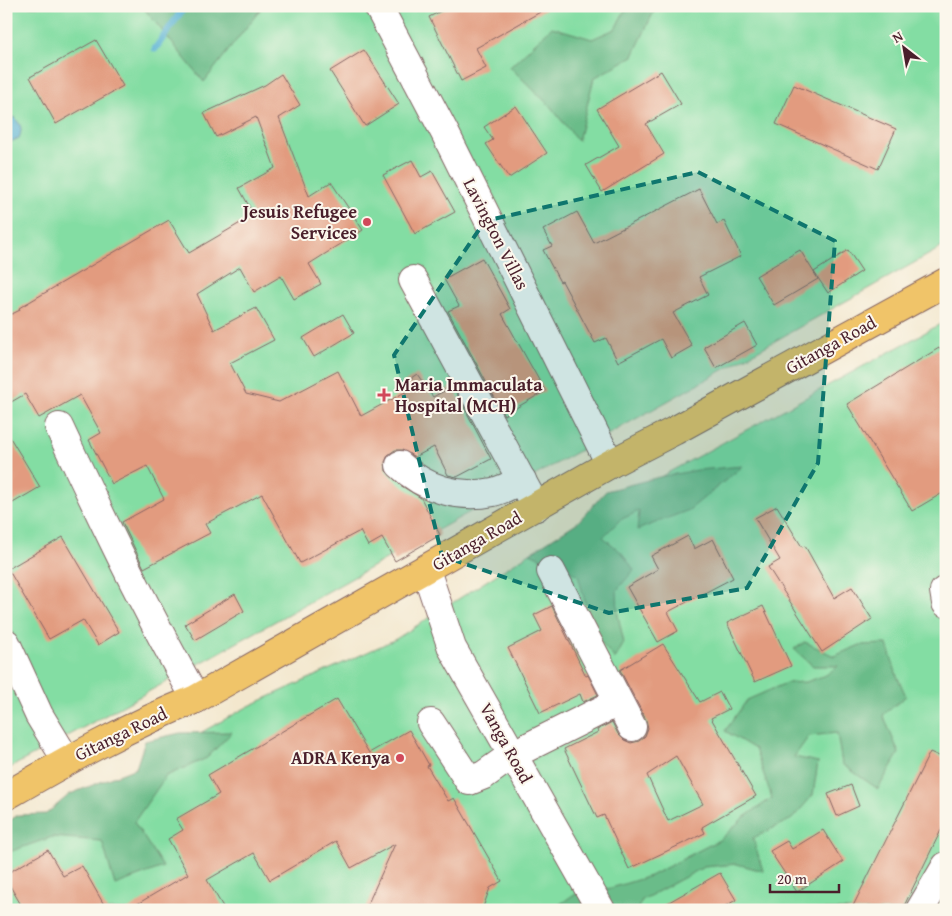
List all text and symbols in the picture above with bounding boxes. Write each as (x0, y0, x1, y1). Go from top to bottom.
north arrow (880, 22, 930, 72)
text: N (888, 26, 907, 48)
street label: Lavington Villas (457, 173, 536, 294)
place label: Jesuis Refugee Services (240, 198, 357, 246)
marker: Jesuis Refugee Services (361, 216, 373, 228)
street label: Gitanga Road (781, 308, 881, 381)
place label: Maria Immaculata Hospital (MCH) (395, 371, 543, 419)
marker: Maria Immaculata Hospital (MCH) (377, 388, 391, 402)
street label: Gitanga Road (427, 504, 527, 577)
street label: Vanga Road (473, 698, 540, 788)
street label: Gitanga Road (70, 699, 172, 768)
place label: ADRA Kenya (291, 744, 391, 771)
marker: ADRA Kenya (394, 752, 406, 764)
scale bar (770, 861, 838, 893)
text: 20 m (777, 868, 808, 889)

